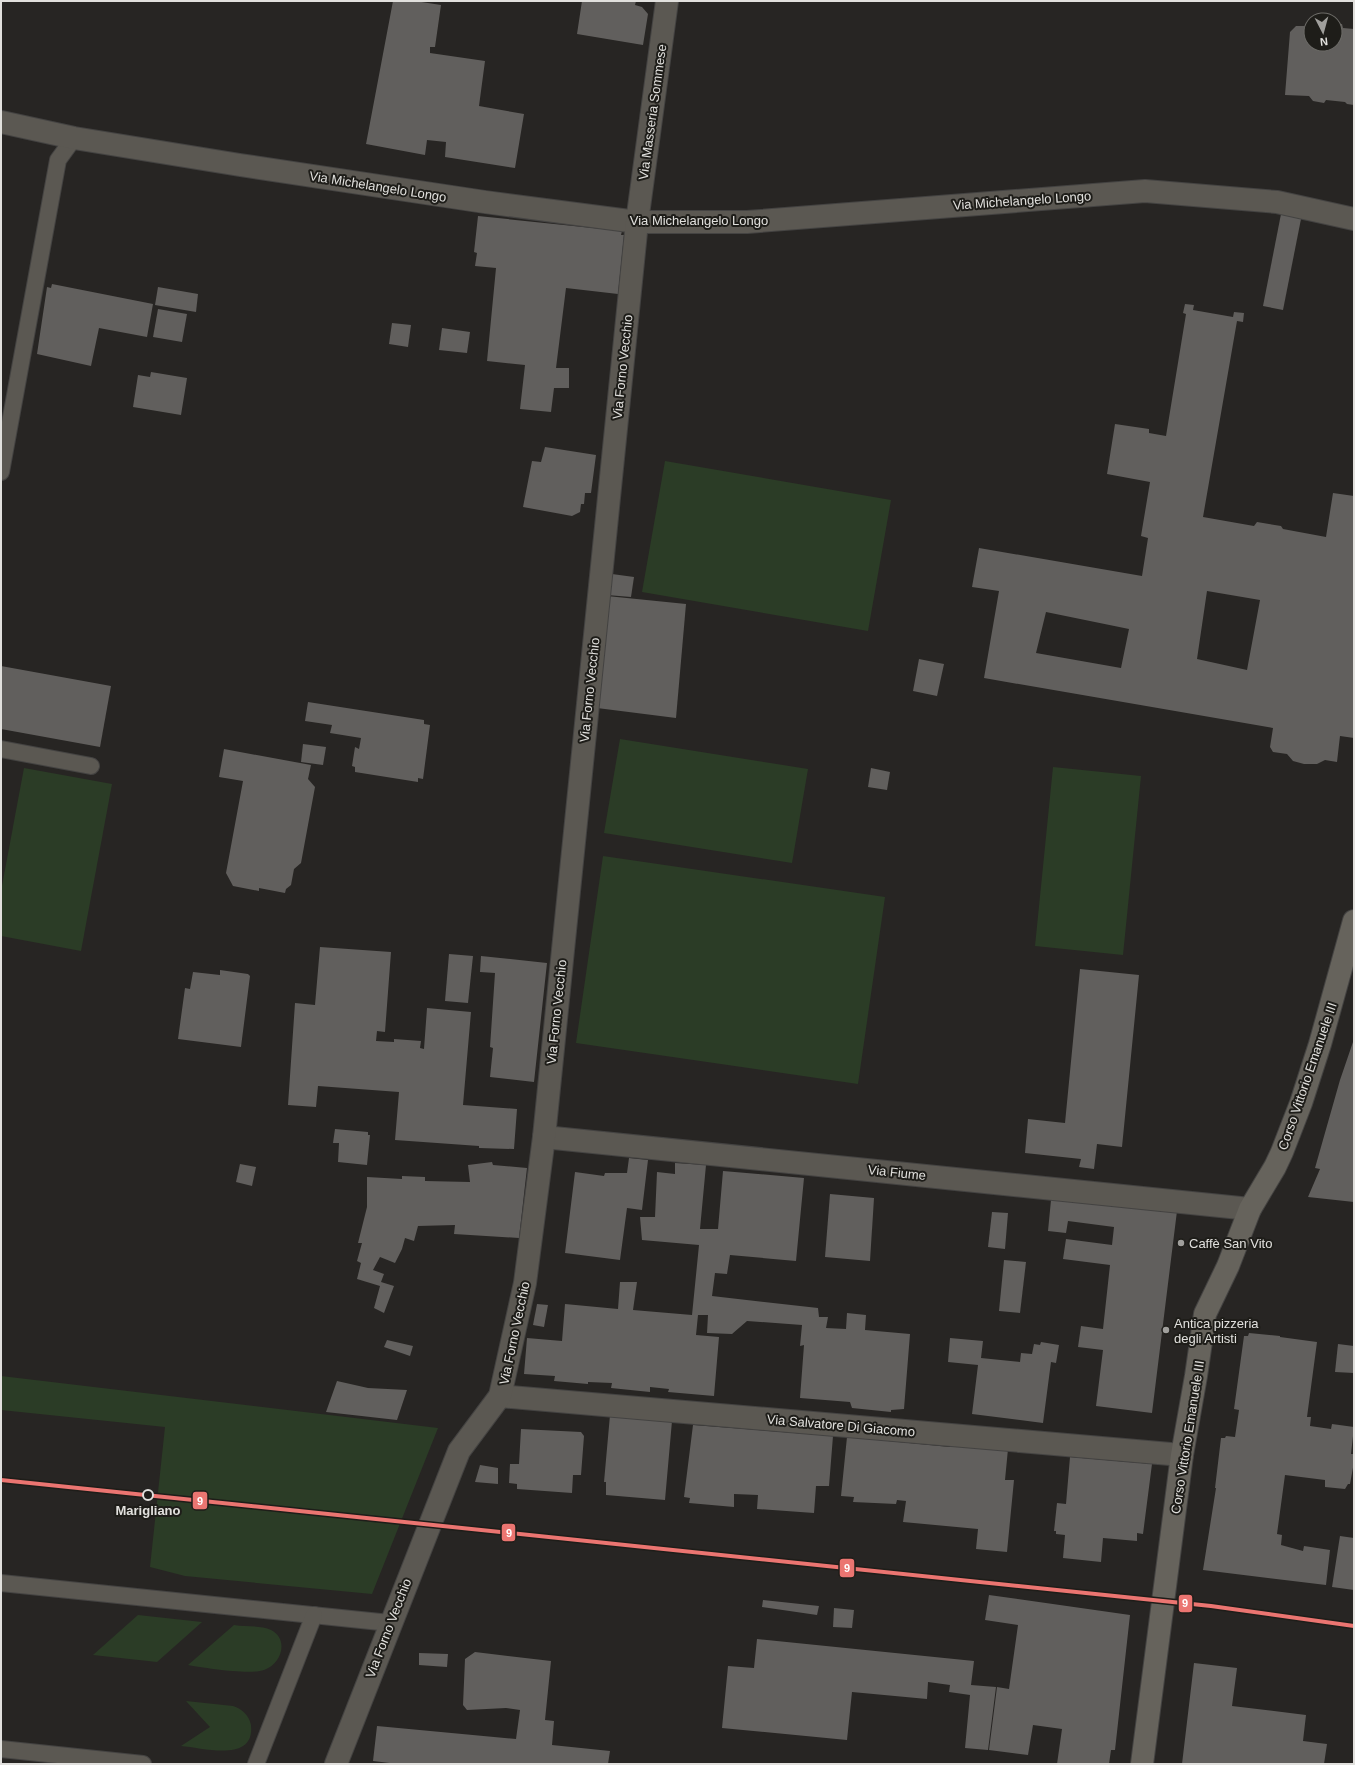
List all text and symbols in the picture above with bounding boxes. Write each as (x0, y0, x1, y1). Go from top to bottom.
north arrow (1303, 12, 1343, 52)
text: N (1319, 36, 1329, 48)
street label: Via Masseria Sommese (636, 43, 669, 181)
street label: Via Michelangelo Longo (308, 168, 448, 205)
street label: Via Michelangelo Longo (952, 188, 1092, 213)
street label: Via Michelangelo Longo (630, 213, 768, 228)
street label: Via Forno Vecchio (610, 314, 635, 420)
street label: Via Forno Vecchio (577, 637, 602, 743)
street label: Via Forno Vecchio (544, 959, 569, 1065)
street label: Corso Vittorio Emanuele III (1275, 1000, 1340, 1152)
street label: Via Fiume (867, 1162, 927, 1183)
place label: Caffè San Vito (1189, 1236, 1272, 1251)
marker: Caffè San Vito (1176, 1238, 1186, 1248)
street label: Via Forno Vecchio (496, 1280, 533, 1386)
place label: Antica pizzeria degli Artisti (1174, 1316, 1259, 1346)
marker: Antica pizzeria degli Artisti (1161, 1325, 1171, 1335)
street label: Corso Vittorio Emanuele III (1168, 1359, 1207, 1515)
street label: Via Salvatore Di Giacomo (766, 1412, 916, 1439)
marker: Marigliano (142, 1489, 154, 1501)
line badge: 9 (192, 1491, 208, 1510)
text: 9 (197, 1495, 203, 1507)
place label: Marigliano (115, 1503, 181, 1518)
line badge: 9 (501, 1523, 516, 1542)
text: 9 (506, 1527, 512, 1539)
line badge: 9 (839, 1558, 855, 1578)
text: 9 (844, 1562, 850, 1574)
street label: Via Forno Vecchio (363, 1576, 414, 1680)
line badge: 9 (1178, 1594, 1193, 1613)
text: 9 (1182, 1597, 1188, 1609)

